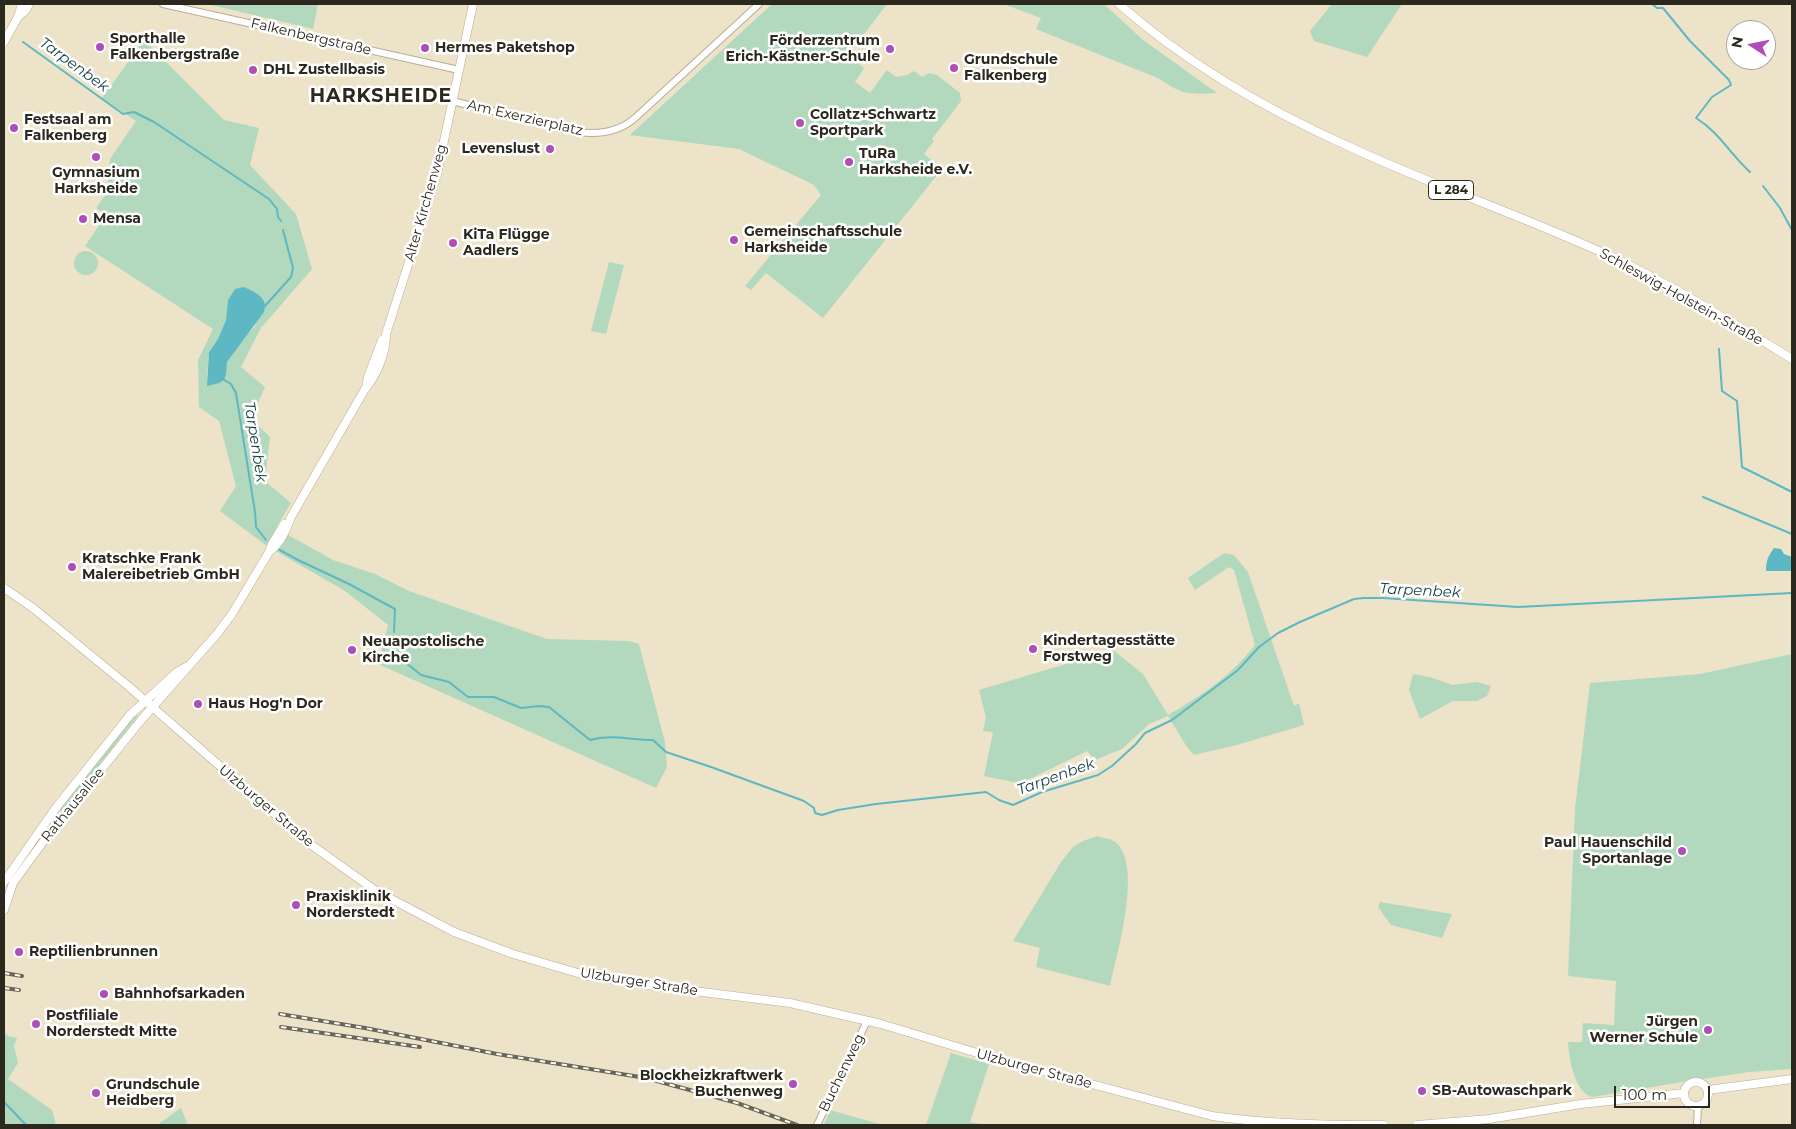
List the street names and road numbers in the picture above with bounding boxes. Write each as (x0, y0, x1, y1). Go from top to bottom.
street label: Falkenbergstraße (249, 15, 373, 59)
street label: Am Exerzierplatz (465, 97, 585, 139)
street label: Alter Kirchenweg (401, 142, 451, 264)
road number: L 284 (1428, 180, 1474, 200)
street label: Schleswig-Holstein-Straße (1596, 245, 1766, 349)
street label: Ulzburger Straße (215, 761, 317, 851)
street label: Rathausallee (38, 764, 108, 846)
street label: Ulzburger Straße (579, 964, 699, 1000)
street label: Buchenweg (816, 1031, 868, 1115)
street label: Ulzburger Straße (974, 1045, 1094, 1093)

